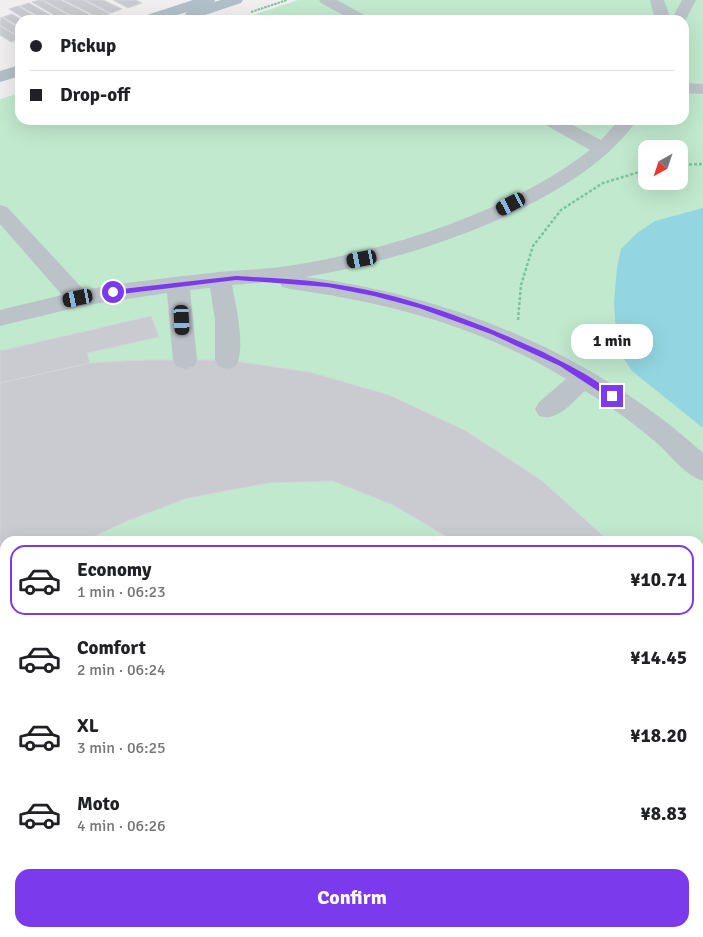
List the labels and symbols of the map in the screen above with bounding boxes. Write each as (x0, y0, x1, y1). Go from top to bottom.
north arrow (638, 140, 688, 190)
car (494, 191, 527, 217)
car (345, 249, 378, 269)
route start (102, 281, 124, 303)
car (61, 288, 94, 308)
car (173, 305, 190, 335)
callout: 1 min (571, 324, 653, 358)
route end (601, 385, 623, 407)

